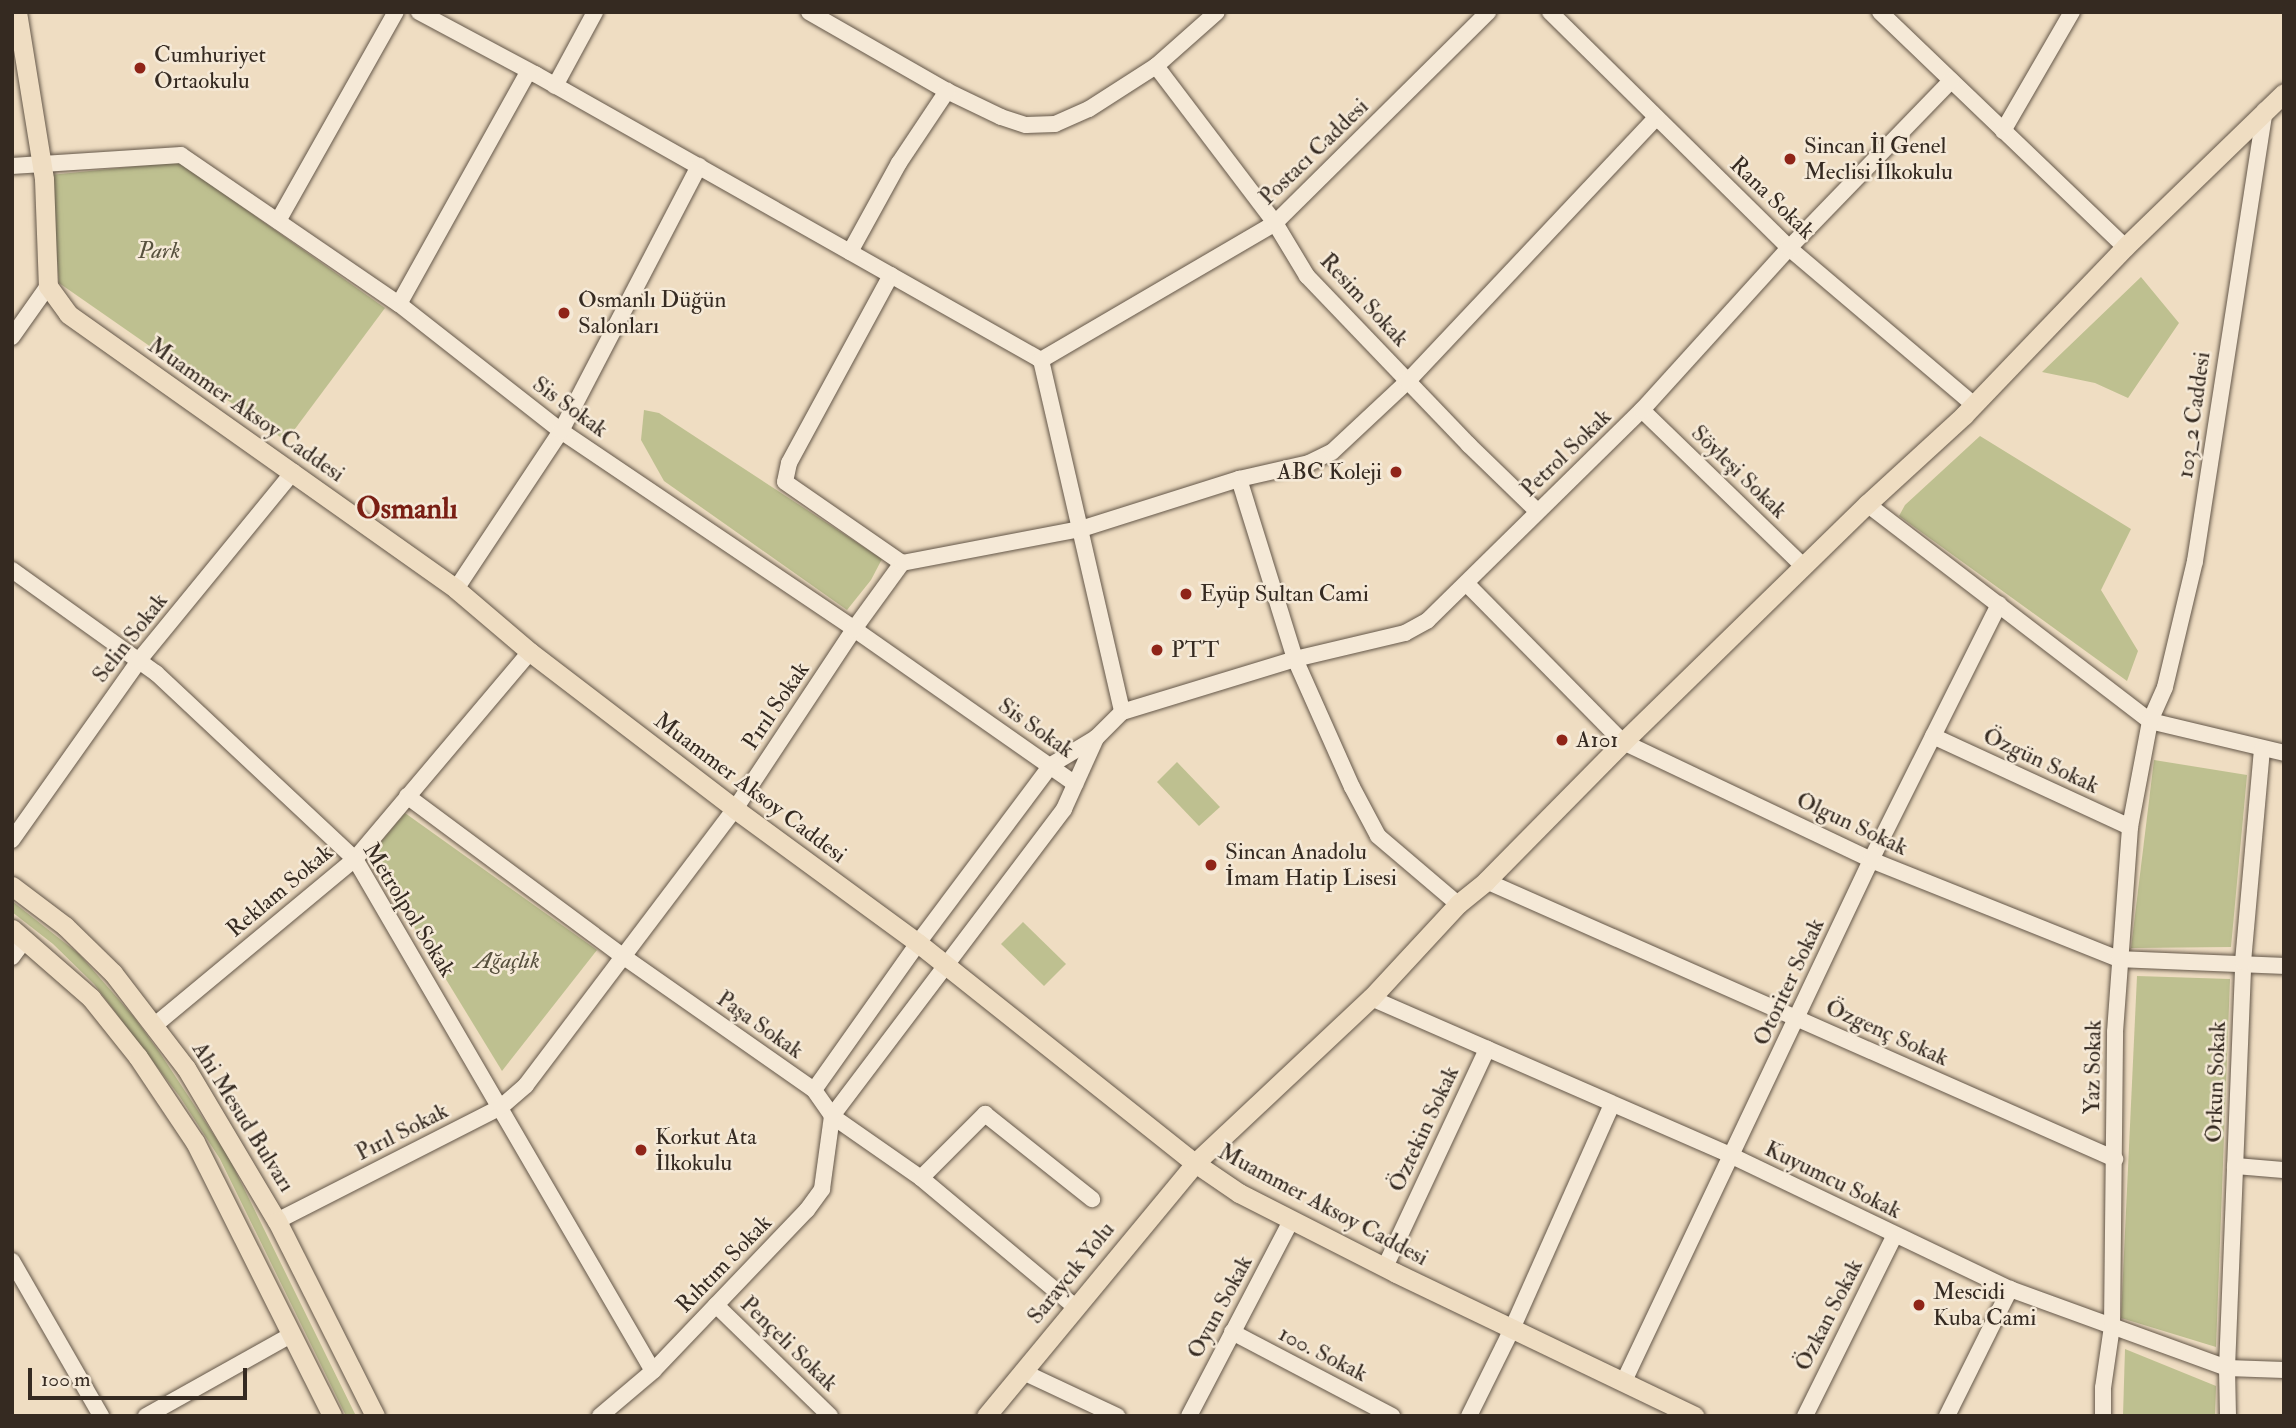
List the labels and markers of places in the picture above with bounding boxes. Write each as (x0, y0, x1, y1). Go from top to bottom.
place label: Cumhuriyet Ortaokulu (154, 41, 266, 95)
marker: Cumhuriyet Ortaokulu (132, 60, 148, 76)
place label: Sincan İl Genel Meclisi İlkokulu (1804, 132, 1953, 186)
marker: Sincan İl Genel Meclisi İlkokulu (1782, 151, 1798, 167)
place label: Osmanlı Düğün Salonları (578, 286, 726, 340)
marker: Osmanlı Düğün Salonları (556, 305, 572, 321)
place label: ABC Koleji (1277, 458, 1382, 486)
marker: ABC Koleji (1388, 464, 1404, 480)
place label: Eyüp Sultan Cami (1200, 580, 1369, 608)
marker: Eyüp Sultan Cami (1178, 586, 1194, 602)
place label: PTT (1171, 636, 1219, 664)
marker: PTT (1149, 642, 1165, 658)
place label: A101 (1576, 726, 1619, 754)
marker: A101 (1554, 732, 1570, 748)
place label: Sincan Anadolu İmam Hatip Lisesi (1225, 838, 1397, 892)
marker: Sincan Anadolu İmam Hatip Lisesi (1203, 857, 1219, 873)
place label: Korkut Ata İlkokulu (655, 1123, 757, 1177)
marker: Korkut Ata İlkokulu (633, 1142, 649, 1158)
place label: Mescidi Kuba Cami (1933, 1278, 2036, 1332)
marker: Mescidi Kuba Cami (1911, 1297, 1927, 1313)

